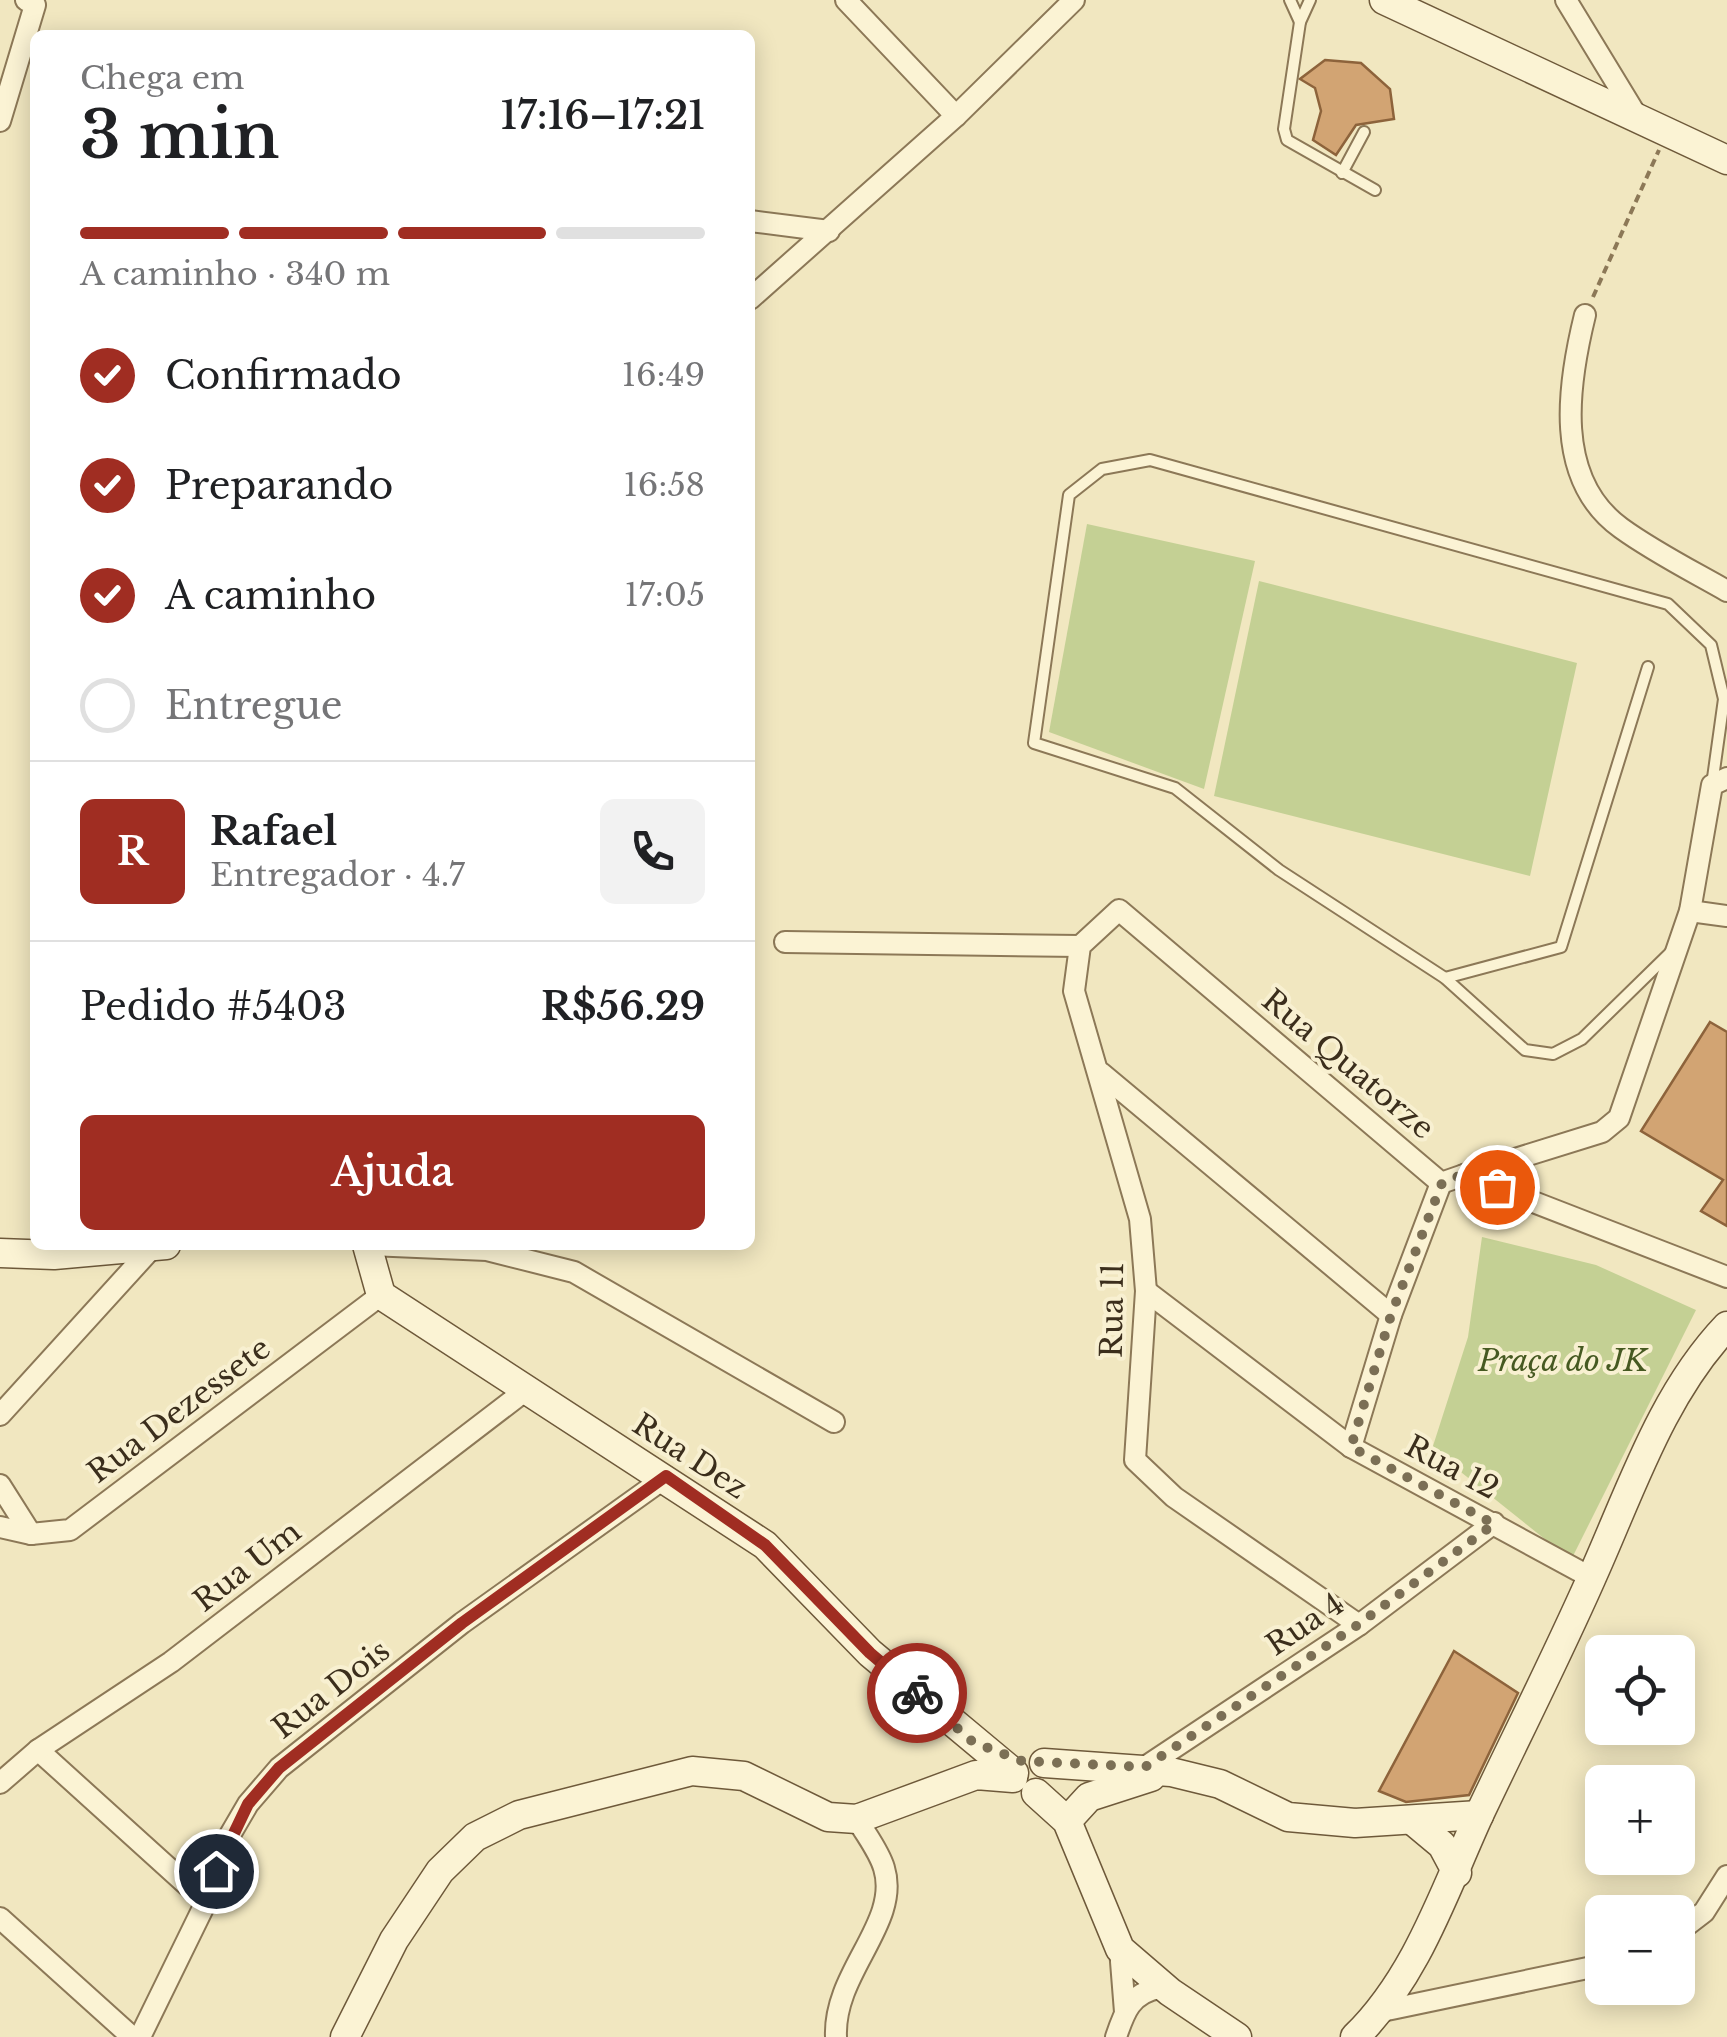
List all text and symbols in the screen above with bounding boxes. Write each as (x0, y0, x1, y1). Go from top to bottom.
text: Chega em (80, 58, 244, 98)
text: 17:16–17:21 (501, 92, 705, 139)
text: 3 min (80, 95, 280, 176)
text: A caminho · 340 m (80, 254, 390, 294)
icon: check (80, 348, 135, 403)
text: Confirmado (165, 352, 402, 399)
text: 16:49 (622, 355, 705, 395)
icon: check (80, 458, 135, 513)
text: Preparando (165, 462, 393, 509)
text: 16:58 (623, 465, 705, 505)
icon: check (80, 568, 135, 623)
text: A caminho (165, 572, 376, 619)
text: 17:05 (625, 575, 705, 615)
text: Entregue (165, 682, 343, 729)
button: phone (600, 799, 705, 904)
text: Rafael (210, 808, 337, 855)
text: R (117, 828, 148, 875)
text: Entregador · 4.7 (210, 855, 465, 895)
street label: Rua Quatorze (1255, 981, 1441, 1147)
text: Pedido #5403 (80, 983, 346, 1030)
text: R$56.29 (541, 983, 705, 1030)
button: Ajuda (80, 1115, 705, 1230)
pin (1455, 1145, 1540, 1230)
icon: bag (1470, 1160, 1525, 1215)
street label: Rua 11 (1093, 1262, 1131, 1358)
street label: Rua Dezessete (80, 1329, 278, 1491)
park label: Praça do JK (1477, 1342, 1649, 1379)
street label: Rua Dez (626, 1405, 754, 1507)
street label: Rua 12 (1399, 1427, 1505, 1507)
street label: Rua Um (186, 1513, 308, 1619)
street label: Rua 4 (1259, 1585, 1351, 1663)
street label: Rua Dois (265, 1632, 397, 1746)
map controls (1585, 1635, 1695, 2005)
button: locate (1585, 1635, 1695, 1745)
courier (867, 1643, 967, 1743)
icon: bike (890, 1666, 945, 1721)
button: + (1585, 1765, 1695, 1875)
pin (174, 1829, 259, 1914)
icon: home (189, 1844, 244, 1899)
button: − (1585, 1895, 1695, 2005)

